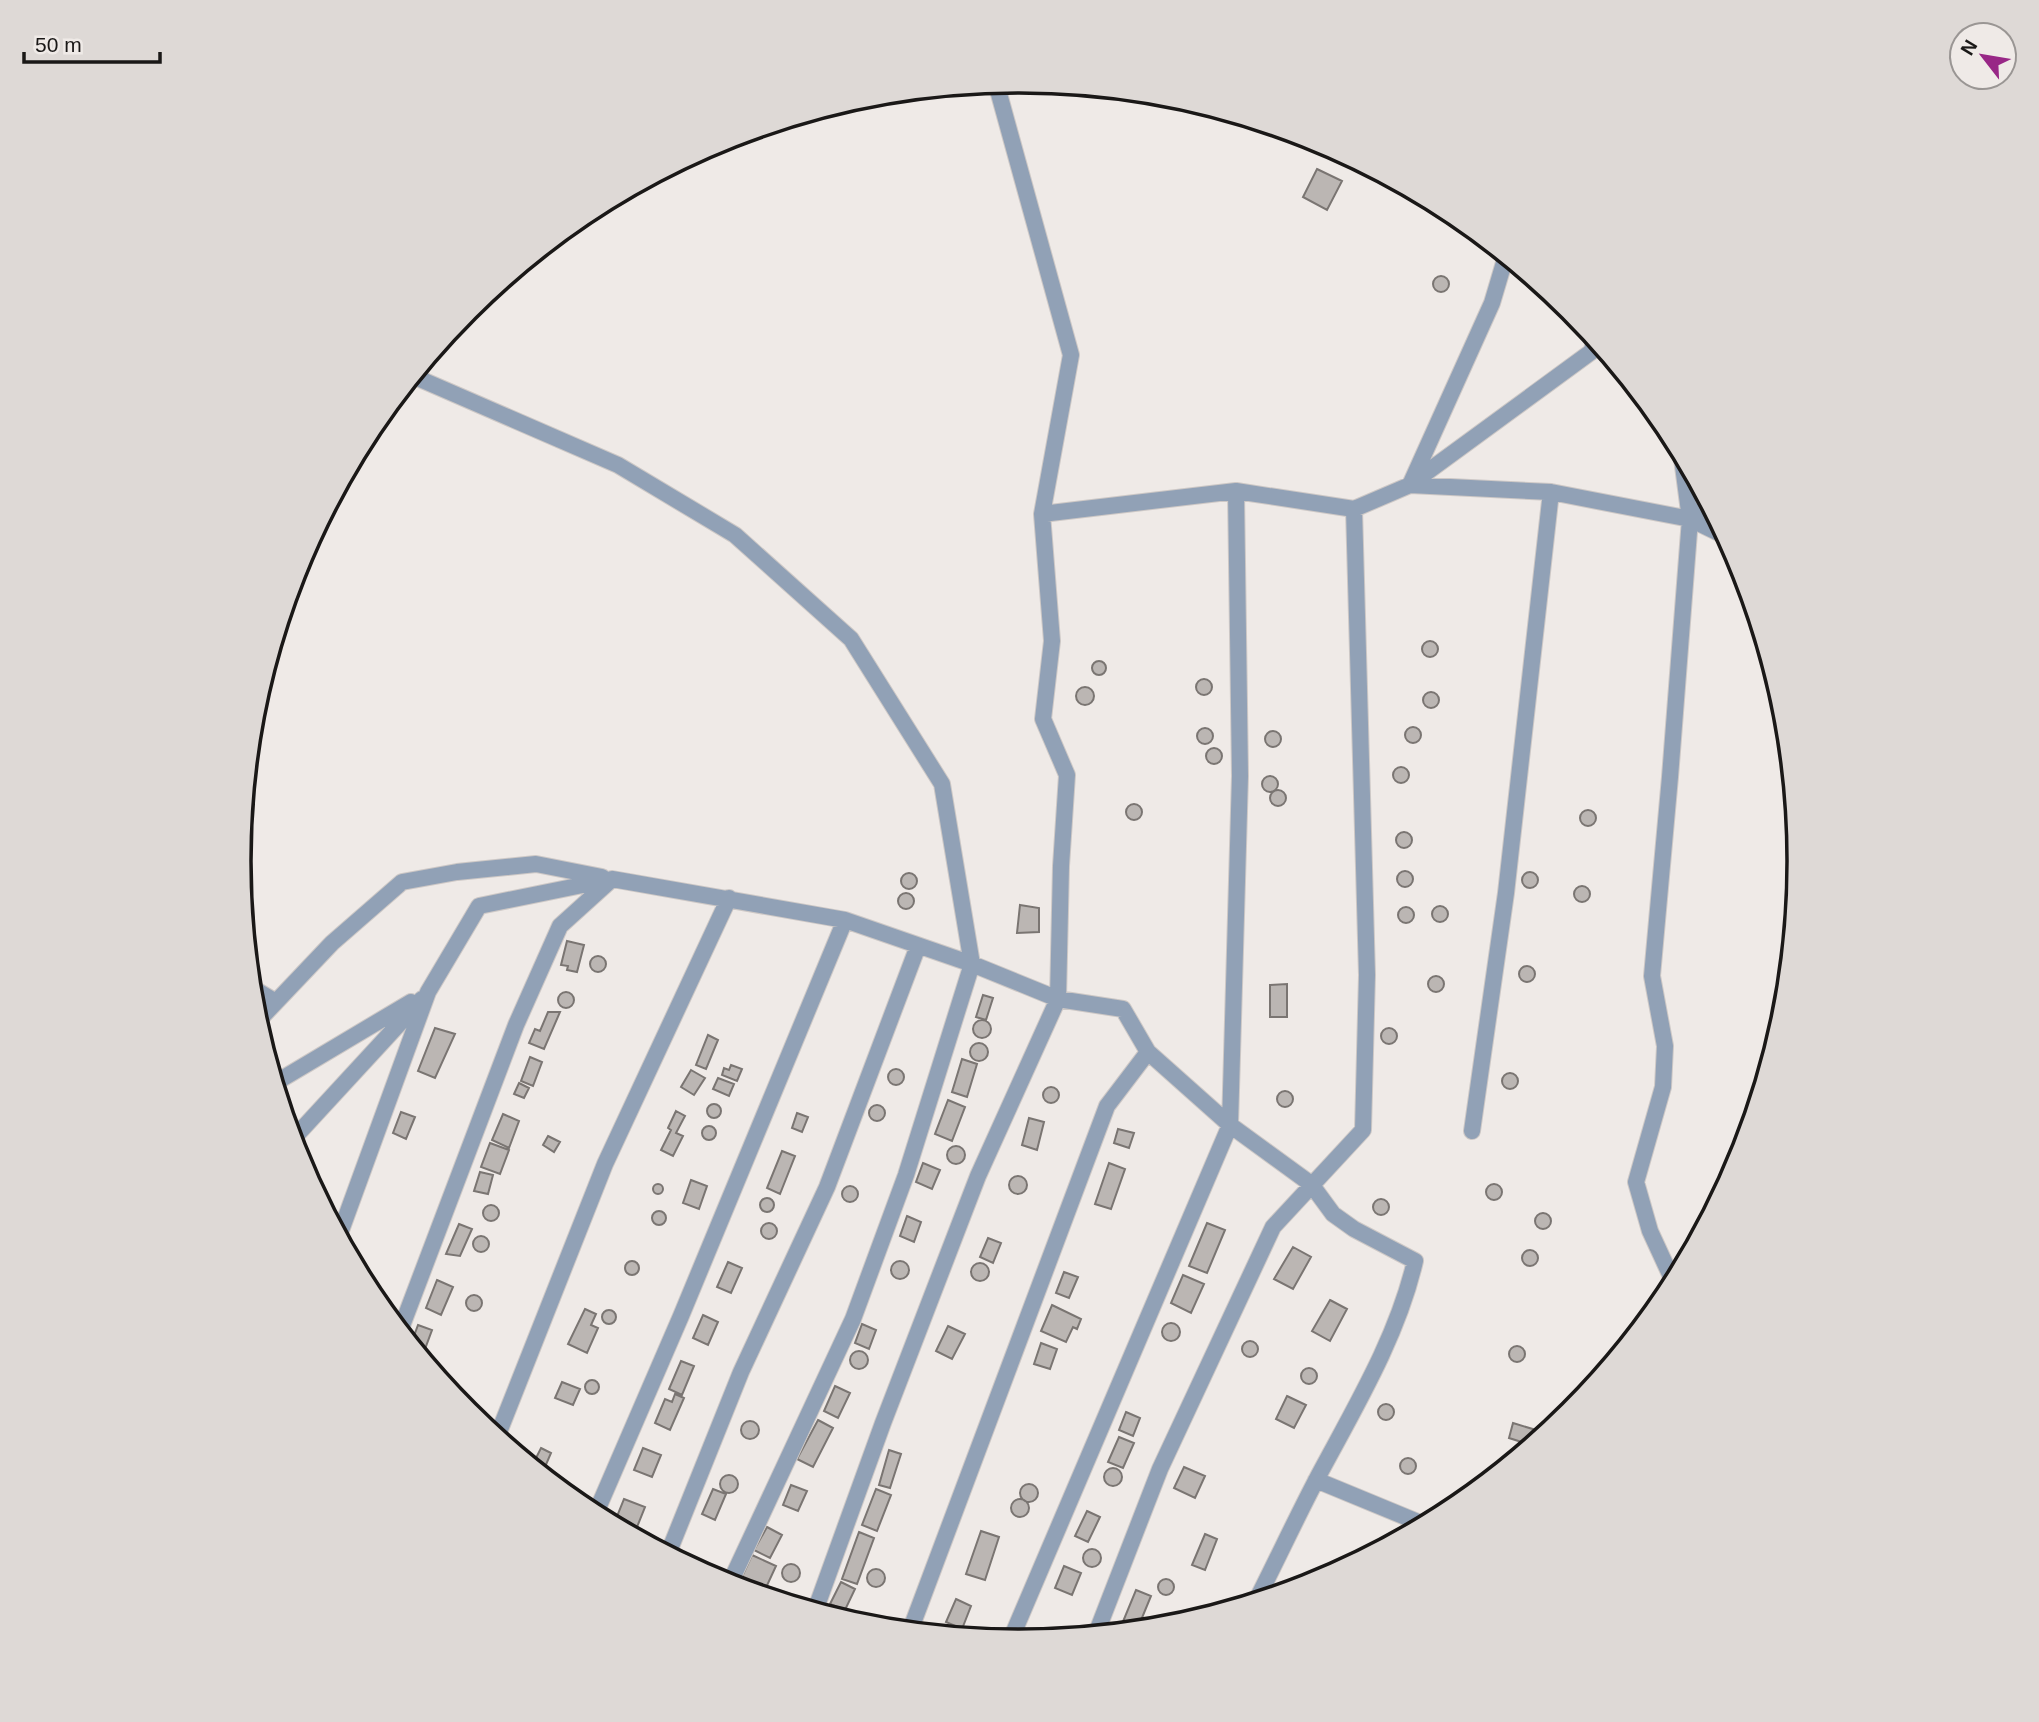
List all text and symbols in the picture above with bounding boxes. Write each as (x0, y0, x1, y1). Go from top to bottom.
scale bar (24, 21, 161, 65)
north arrow (1948, 21, 2018, 91)
text: 50 m (35, 33, 82, 56)
text: N (1956, 36, 1981, 59)

